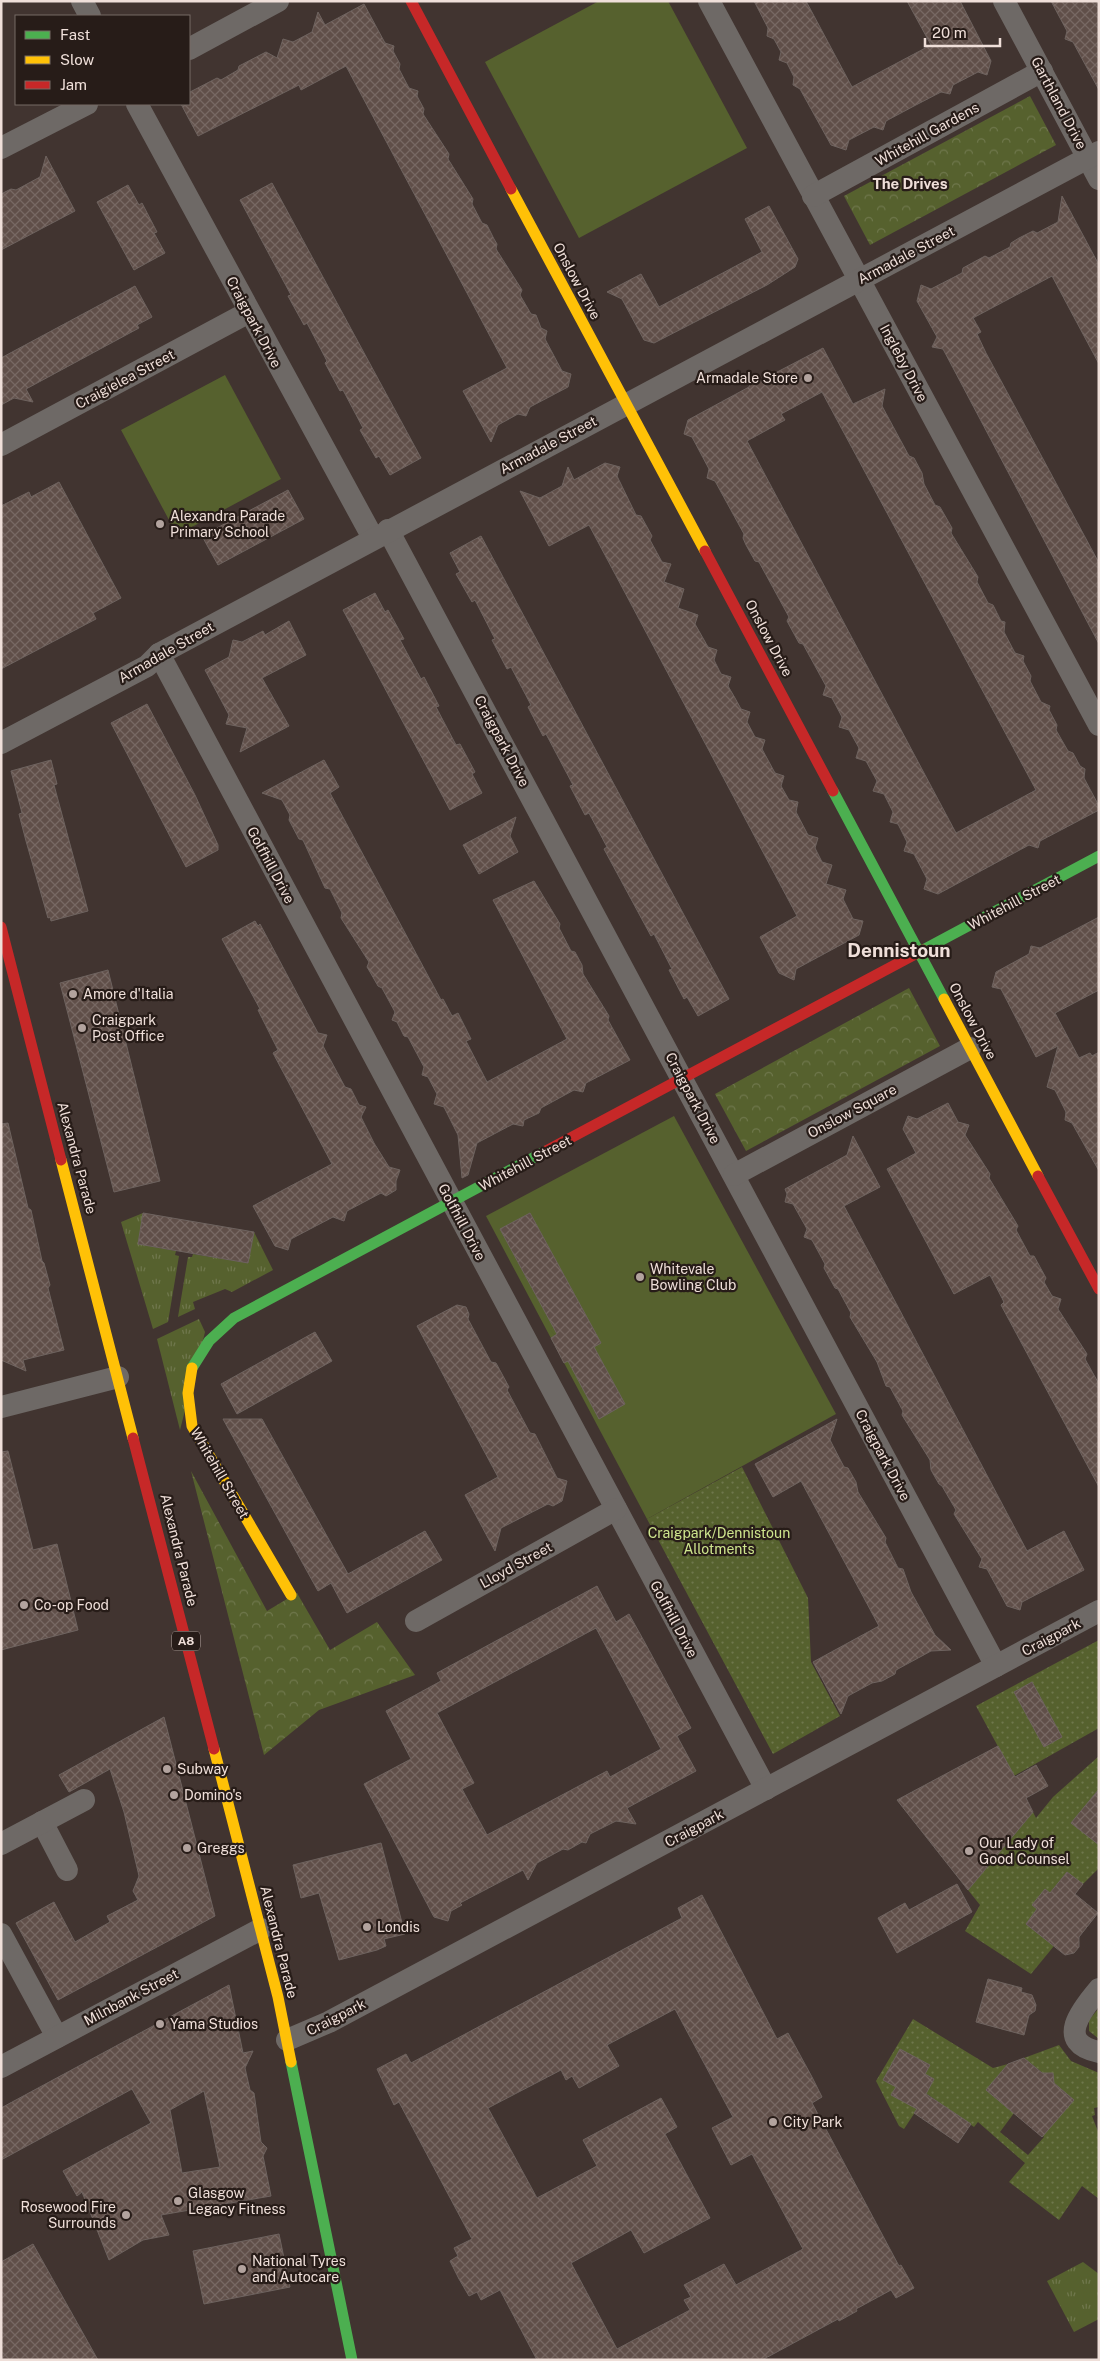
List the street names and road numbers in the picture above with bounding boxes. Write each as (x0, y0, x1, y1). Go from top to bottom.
street label: Garthland Drive (1028, 54, 1090, 152)
street label: Whitehill Gardens (872, 99, 982, 169)
street label: Armadale Street (855, 223, 957, 287)
street label: Onslow Drive (550, 240, 604, 322)
street label: Craigpark Drive (223, 274, 285, 370)
street label: Ingleby Drive (877, 322, 931, 404)
street label: Craigielea Street (73, 346, 177, 412)
street label: Armadale Street (497, 413, 599, 477)
street label: Onslow Drive (742, 597, 796, 679)
street label: Armadale Street (116, 618, 216, 686)
street label: Craigpark Drive (471, 693, 533, 789)
street label: Golfhill Drive (244, 824, 298, 906)
street label: Whitehill Street (965, 871, 1063, 933)
street label: Onslow Drive (946, 980, 1000, 1062)
street label: Craigpark Drive (662, 1050, 724, 1146)
street label: Onslow Square (805, 1081, 899, 1141)
street label: Alexandra Parade (54, 1100, 100, 1216)
street label: Whitehill Street (476, 1132, 574, 1194)
street label: Golfhill Drive (435, 1181, 489, 1263)
street label: Craigpark Drive (852, 1407, 914, 1503)
street label: Whitehill Street (188, 1425, 252, 1521)
street label: Alexandra Parade (157, 1492, 201, 1608)
street label: Lloyd Street (477, 1539, 555, 1591)
street label: Golfhill Drive (647, 1578, 701, 1660)
street label: Craigpark (1019, 1615, 1083, 1659)
road number: A8 (172, 1632, 200, 1650)
street label: Craigpark (662, 1806, 726, 1850)
street label: Alexandra Parade (257, 1884, 301, 2000)
street label: Milnbank Street (81, 1965, 181, 2029)
street label: Craigpark (304, 1995, 368, 2039)

